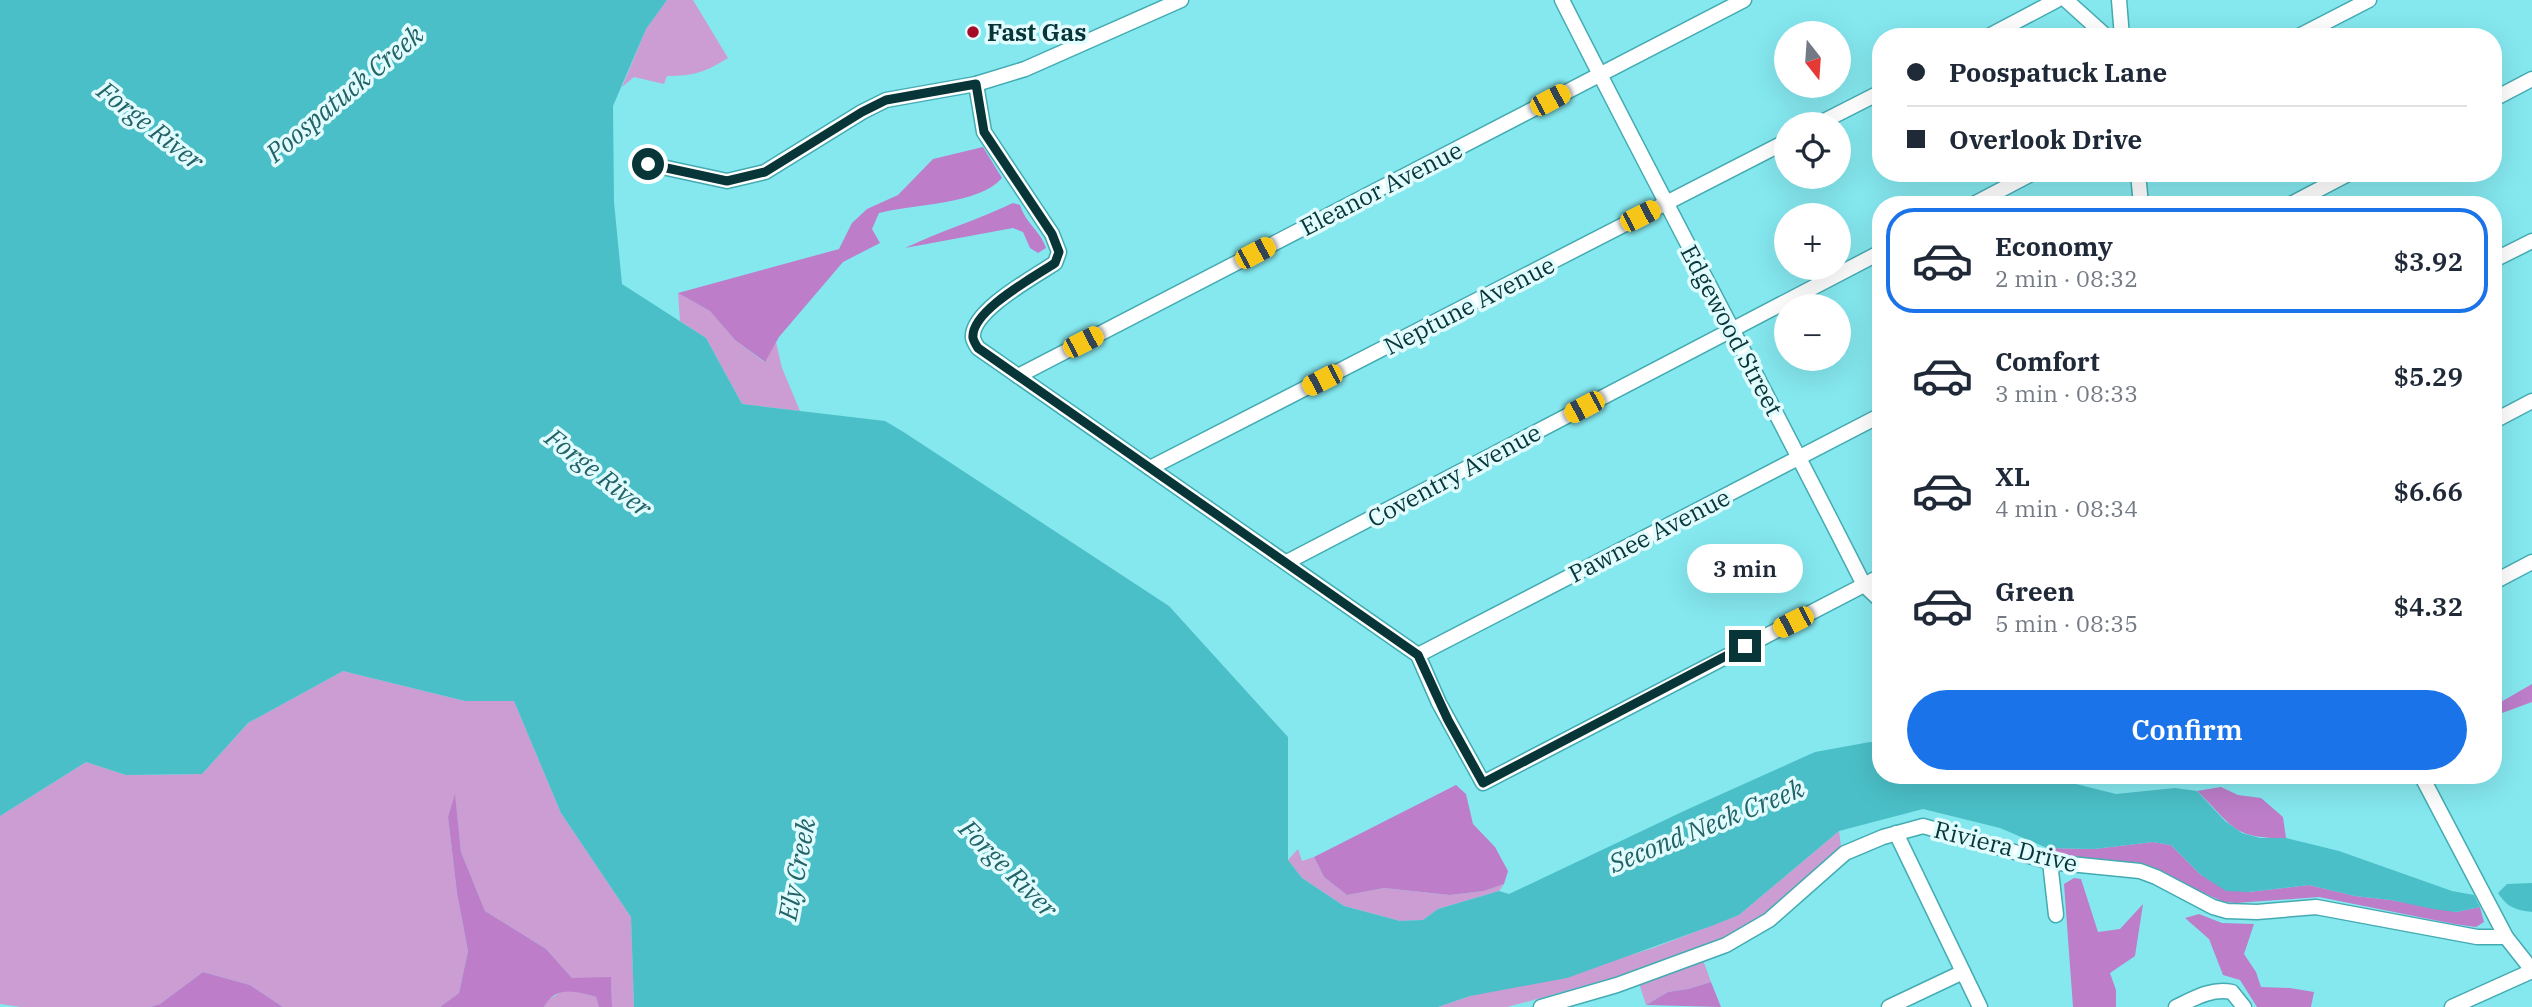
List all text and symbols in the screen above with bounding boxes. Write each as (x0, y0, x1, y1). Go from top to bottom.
place label: Fast Gas (987, 16, 1086, 48)
water label: Poospatuck Creek (257, 17, 430, 170)
north arrow (1774, 21, 1852, 98)
map controls (1774, 21, 1851, 371)
marker: Fast Gas (965, 24, 981, 40)
text: Poospatuck Lane (1949, 55, 2167, 89)
water label: Forge River (90, 72, 211, 177)
car (1527, 81, 1574, 119)
button: locate (1774, 112, 1851, 189)
text: Overlook Drive (1949, 122, 2142, 156)
street label: Eleanor Avenue (1294, 133, 1468, 243)
route start (632, 148, 664, 180)
car (1617, 197, 1664, 235)
button: + (1774, 203, 1851, 280)
icon: car (1911, 229, 1974, 292)
text: Economy (1995, 229, 2113, 263)
car (1232, 234, 1279, 272)
street label: Edgewood Street (1673, 239, 1791, 421)
text: $3.92 (2394, 244, 2463, 278)
street label: Neptune Avenue (1378, 248, 1560, 362)
text: 2 min · 08:32 (1995, 263, 2138, 293)
button: − (1774, 294, 1851, 371)
car (1060, 323, 1107, 361)
icon: car (1911, 344, 1974, 407)
text: Comfort (1995, 344, 2100, 378)
text: $5.29 (2394, 359, 2463, 393)
car (1299, 361, 1346, 399)
text: 3 min · 08:33 (1995, 378, 2138, 408)
car (1561, 388, 1608, 426)
street label: Coventry Avenue (1362, 416, 1546, 534)
water label: Forge River (538, 419, 659, 524)
icon: car (1911, 459, 1974, 522)
text: XL (1995, 459, 2030, 493)
text: $6.66 (2394, 474, 2463, 508)
street label: Pawnee Avenue (1563, 481, 1735, 589)
text: 4 min · 08:34 (1995, 493, 2138, 523)
callout: 3 min (1687, 544, 1803, 594)
text: 3 min (1713, 553, 1777, 583)
icon: car (1911, 574, 1974, 637)
text: Green (1995, 574, 2075, 608)
text: $4.32 (2394, 589, 2463, 623)
car (1770, 603, 1817, 641)
text: 5 min · 08:35 (1995, 608, 2138, 638)
route end (1729, 630, 1761, 662)
button: Confirm (1907, 690, 2467, 770)
water label: Second Neck Creek (1602, 770, 1809, 880)
water label: Forge River (952, 811, 1066, 925)
street label: Riviera Drive (1931, 813, 2081, 879)
water label: Ely Creek (769, 815, 823, 924)

